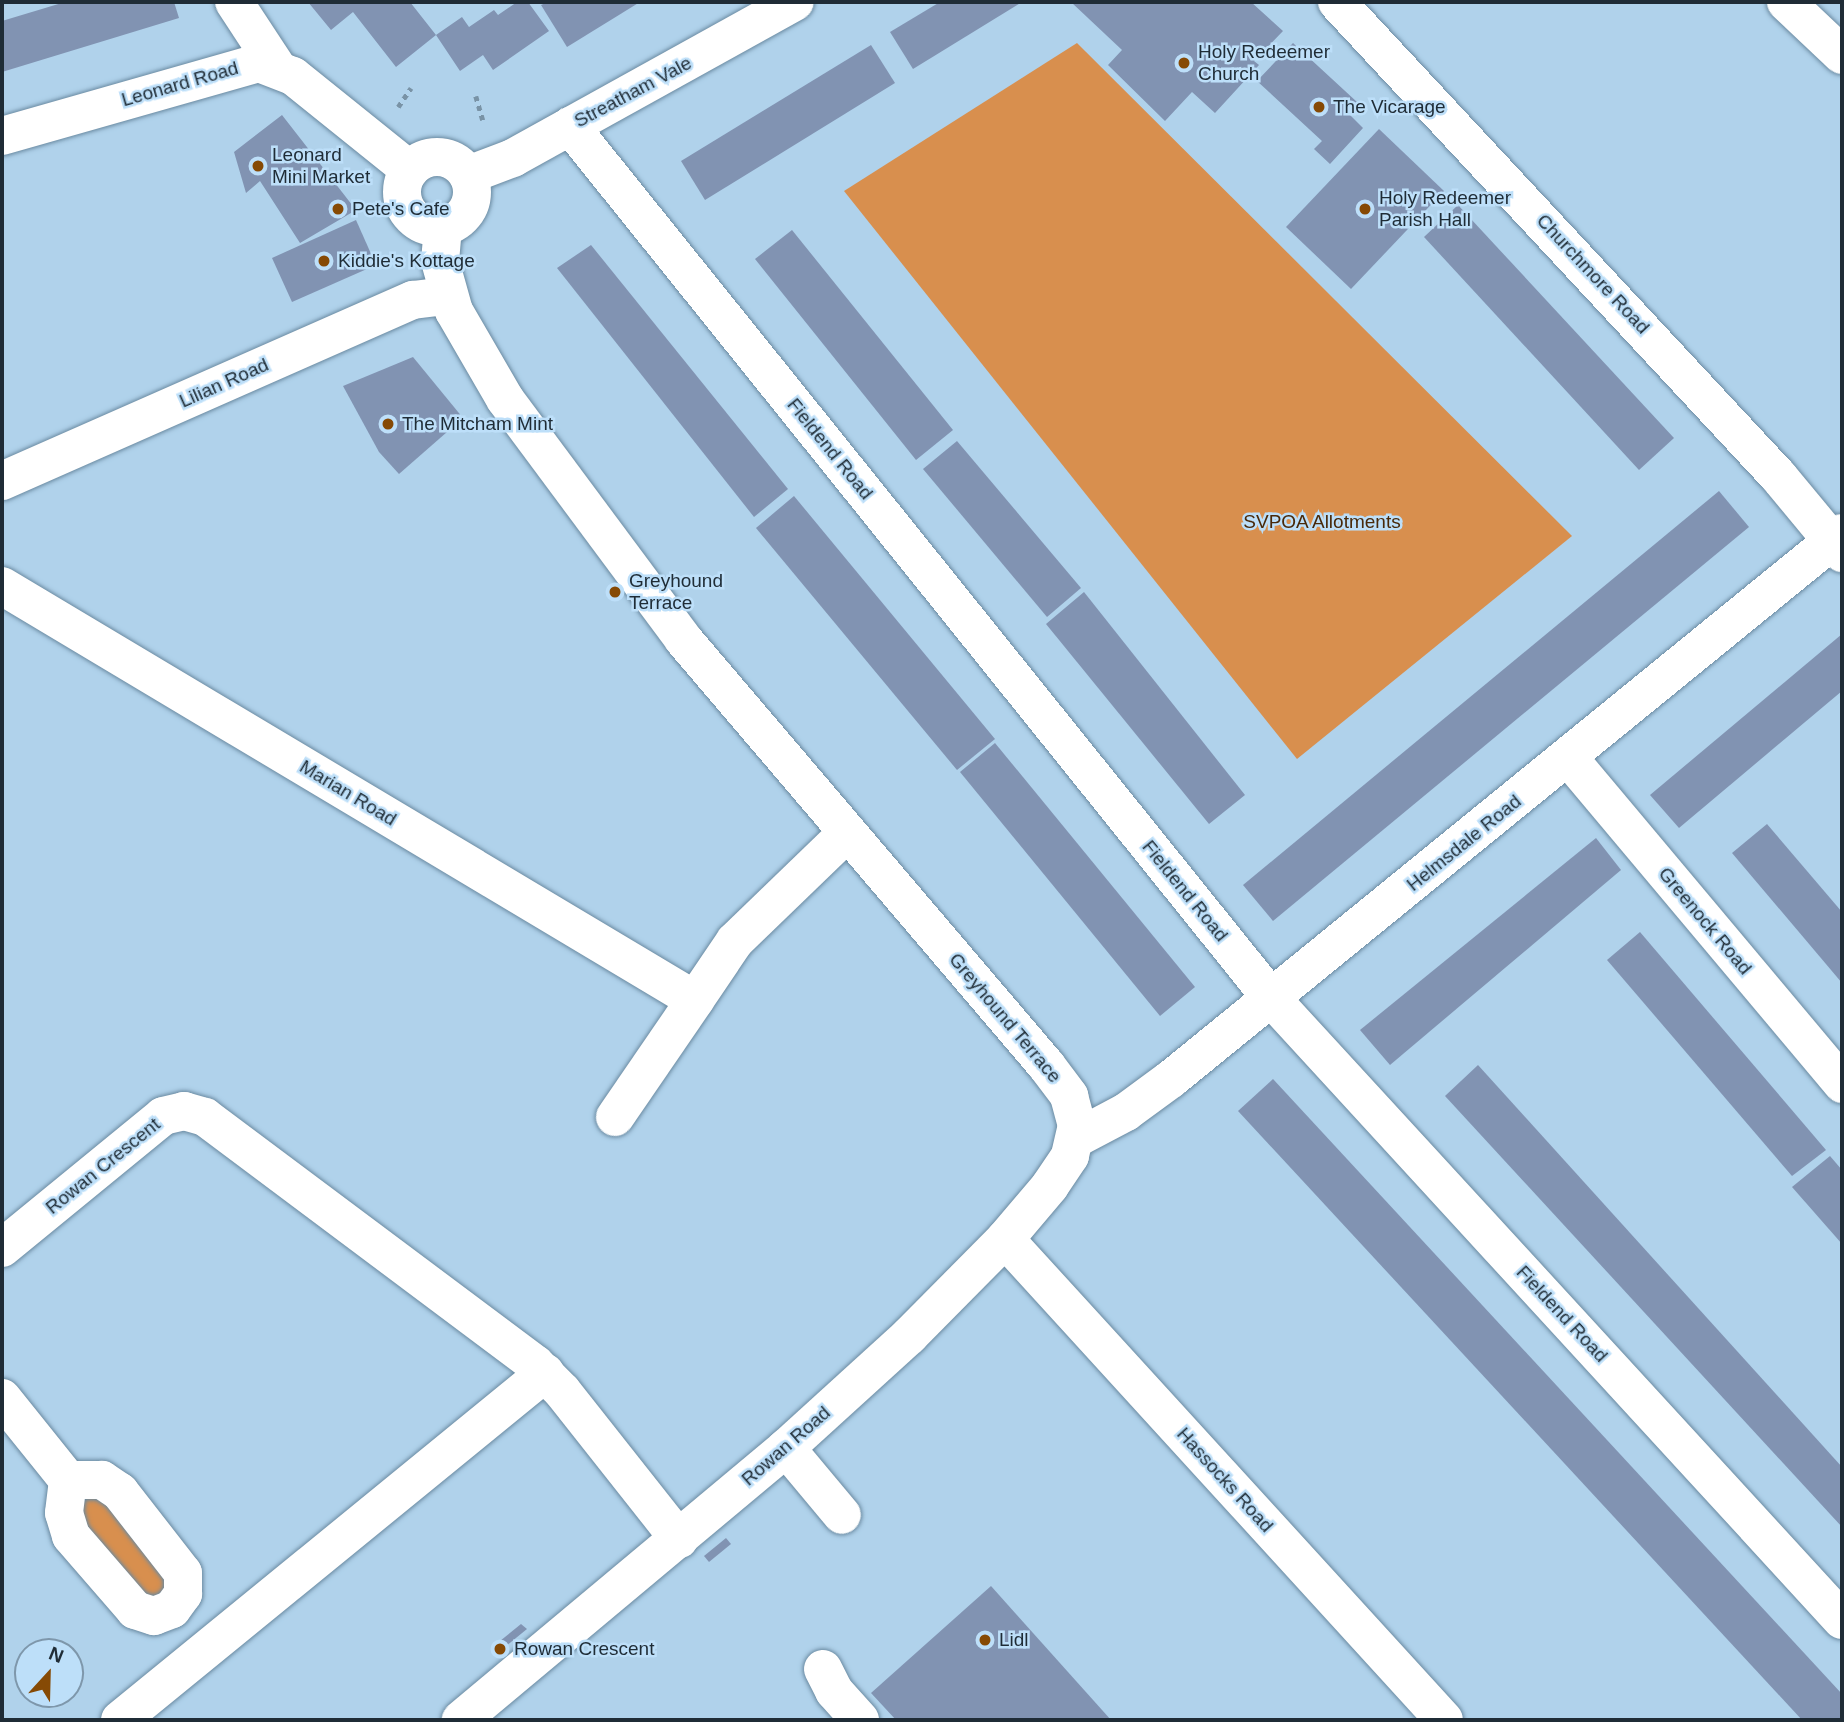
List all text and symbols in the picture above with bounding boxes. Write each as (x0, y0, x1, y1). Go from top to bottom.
place label: Holy Redeemer Church (1198, 41, 1330, 85)
street label: Streatham Vale (570, 52, 696, 132)
marker: Holy Redeemer Church (1176, 55, 1192, 71)
street label: Leonard Road (119, 56, 241, 112)
place label: The Vicarage (1333, 96, 1446, 118)
marker: The Vicarage (1311, 99, 1327, 115)
place label: Leonard Mini Market (272, 144, 370, 188)
marker: Leonard Mini Market (250, 158, 266, 174)
place label: Holy Redeemer Parish Hall (1379, 187, 1511, 231)
place label: Pete's Cafe (352, 198, 450, 220)
marker: Pete's Cafe (330, 201, 346, 217)
marker: Holy Redeemer Parish Hall (1357, 201, 1373, 217)
street label: Churchmore Road (1532, 209, 1654, 339)
place label: Kiddie's Kottage (338, 250, 475, 272)
marker: Kiddie's Kottage (316, 253, 332, 269)
street label: Lilian Road (176, 353, 272, 413)
street label: Fieldend Road (782, 394, 878, 504)
place label: The Mitcham Mint (402, 413, 553, 435)
marker: The Mitcham Mint (380, 416, 396, 432)
park label: SVPOA Allotments (1242, 511, 1402, 533)
place label: Greyhound Terrace (629, 570, 723, 614)
marker: Greyhound Terrace (607, 584, 623, 600)
street label: Marian Road (296, 755, 400, 831)
street label: Helmsdale Road (1402, 790, 1526, 896)
street label: Fieldend Road (1137, 836, 1233, 946)
street label: Greenock Road (1653, 863, 1757, 979)
street label: Greyhound Terrace (944, 948, 1066, 1088)
street label: Rowan Crescent (41, 1113, 165, 1219)
street label: Fieldend Road (1512, 1261, 1612, 1367)
street label: Rowan Road (737, 1401, 835, 1491)
street label: Hassocks Road (1172, 1423, 1278, 1537)
place label: Lidl (999, 1629, 1029, 1651)
marker: Lidl (977, 1632, 993, 1648)
north arrow (14, 1638, 84, 1708)
place label: Rowan Crescent (514, 1638, 654, 1660)
marker: Rowan Crescent (492, 1641, 508, 1657)
text: N (46, 1643, 67, 1667)

